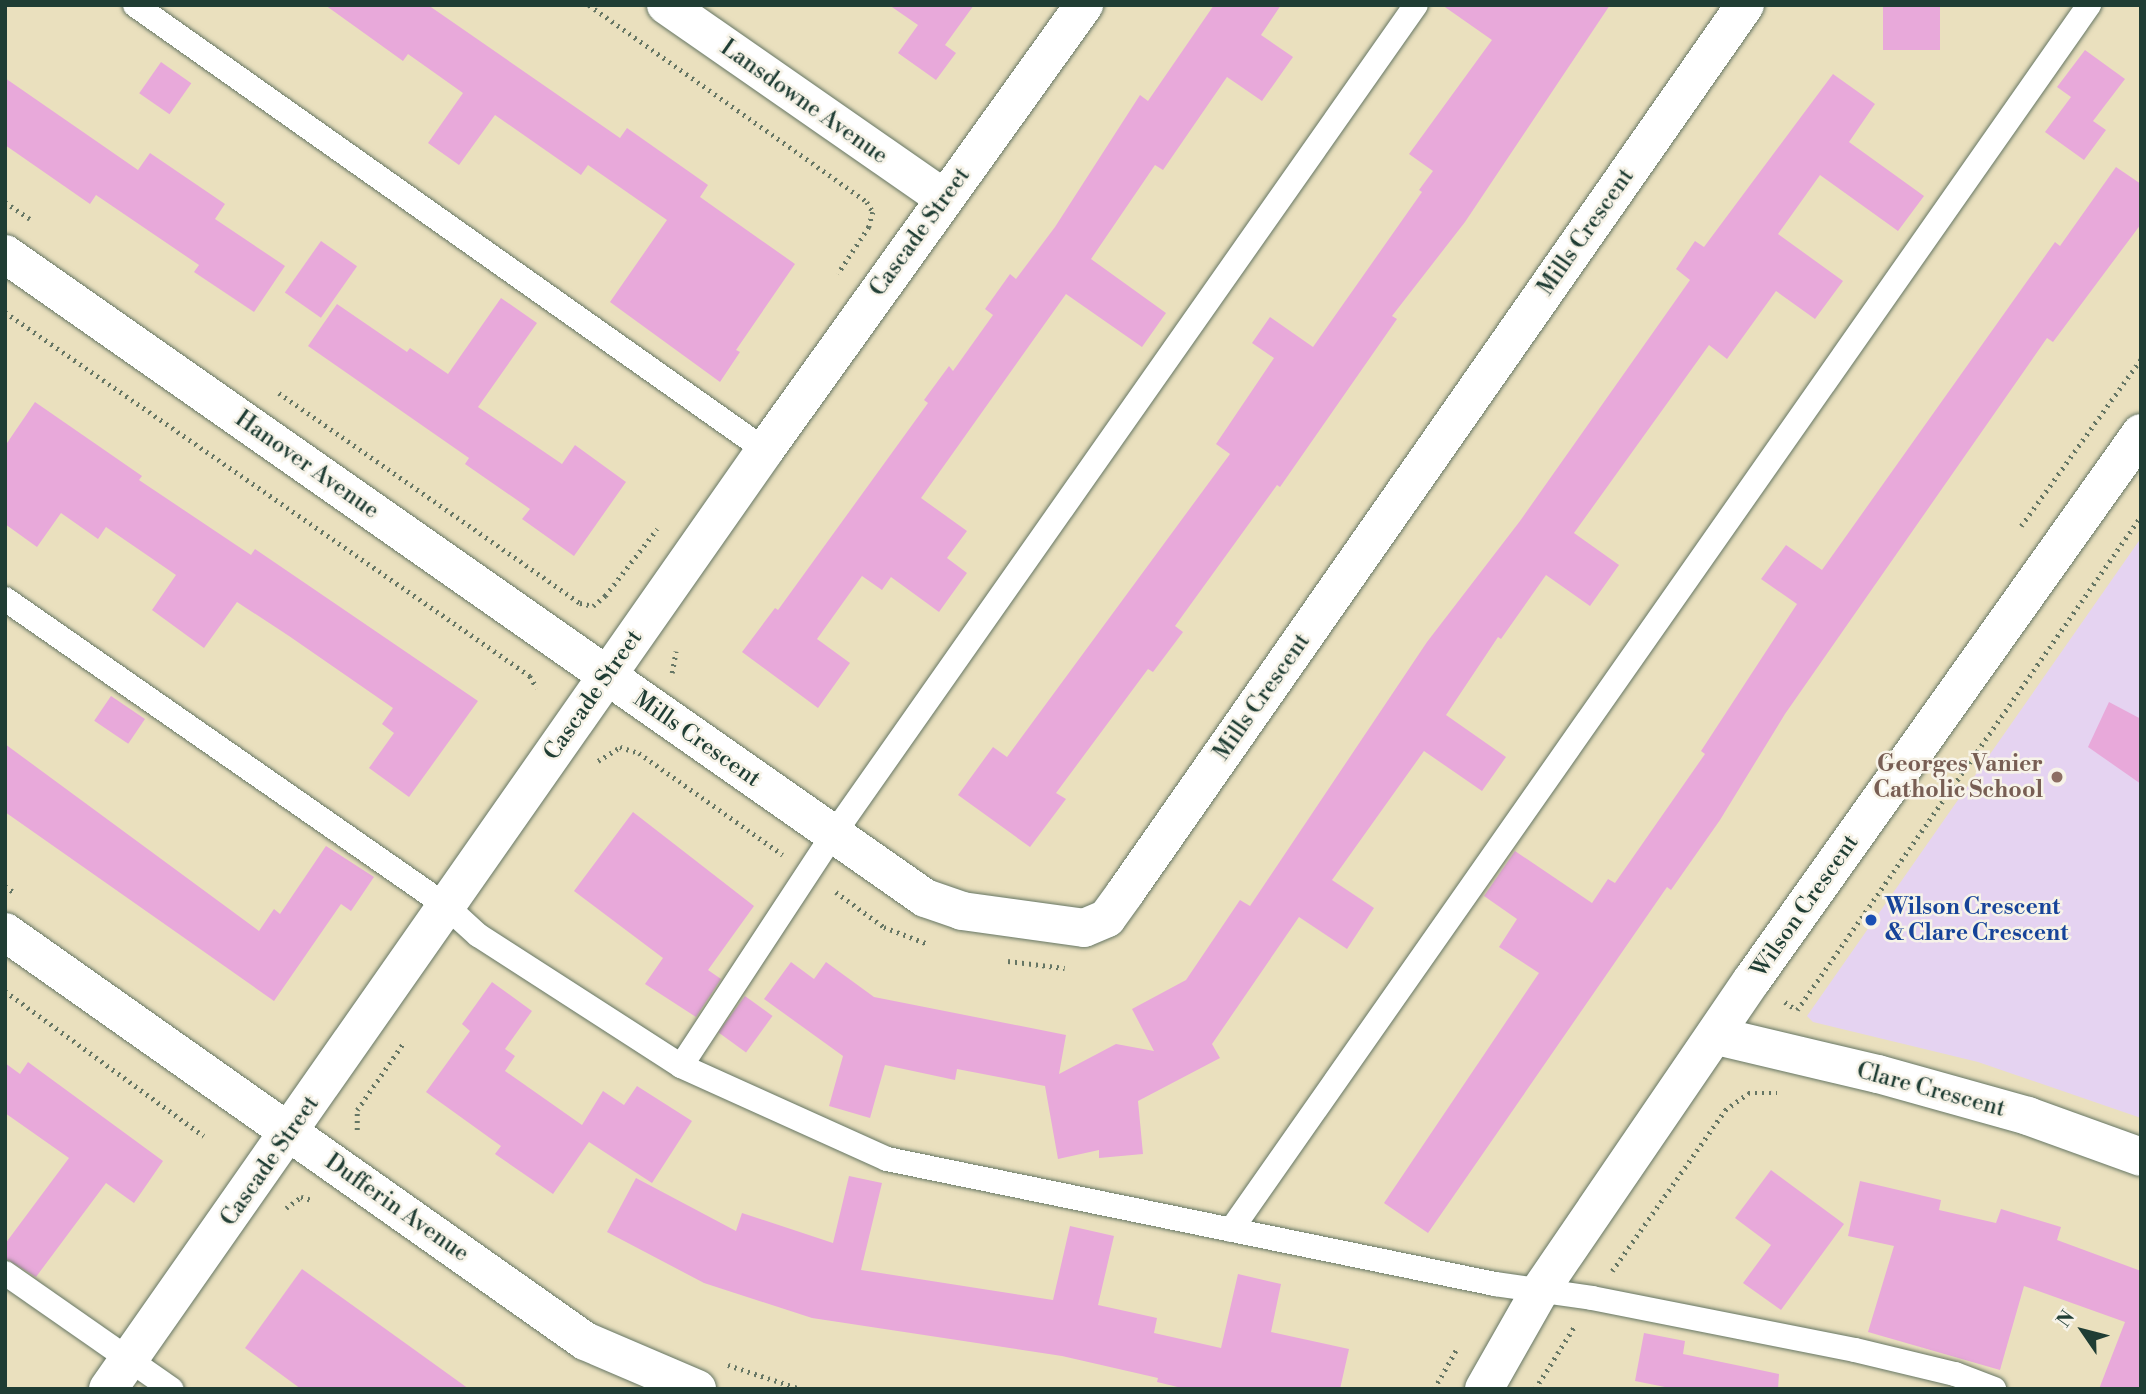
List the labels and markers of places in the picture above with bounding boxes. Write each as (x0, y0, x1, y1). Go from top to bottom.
place label: Georges Vanier Catholic School (1873, 750, 2043, 804)
marker: Georges Vanier Catholic School (2049, 769, 2065, 785)
place label: Wilson Crescent & Clare Crescent (1885, 893, 2068, 947)
marker: Wilson Crescent & Clare Crescent (1863, 912, 1879, 928)

